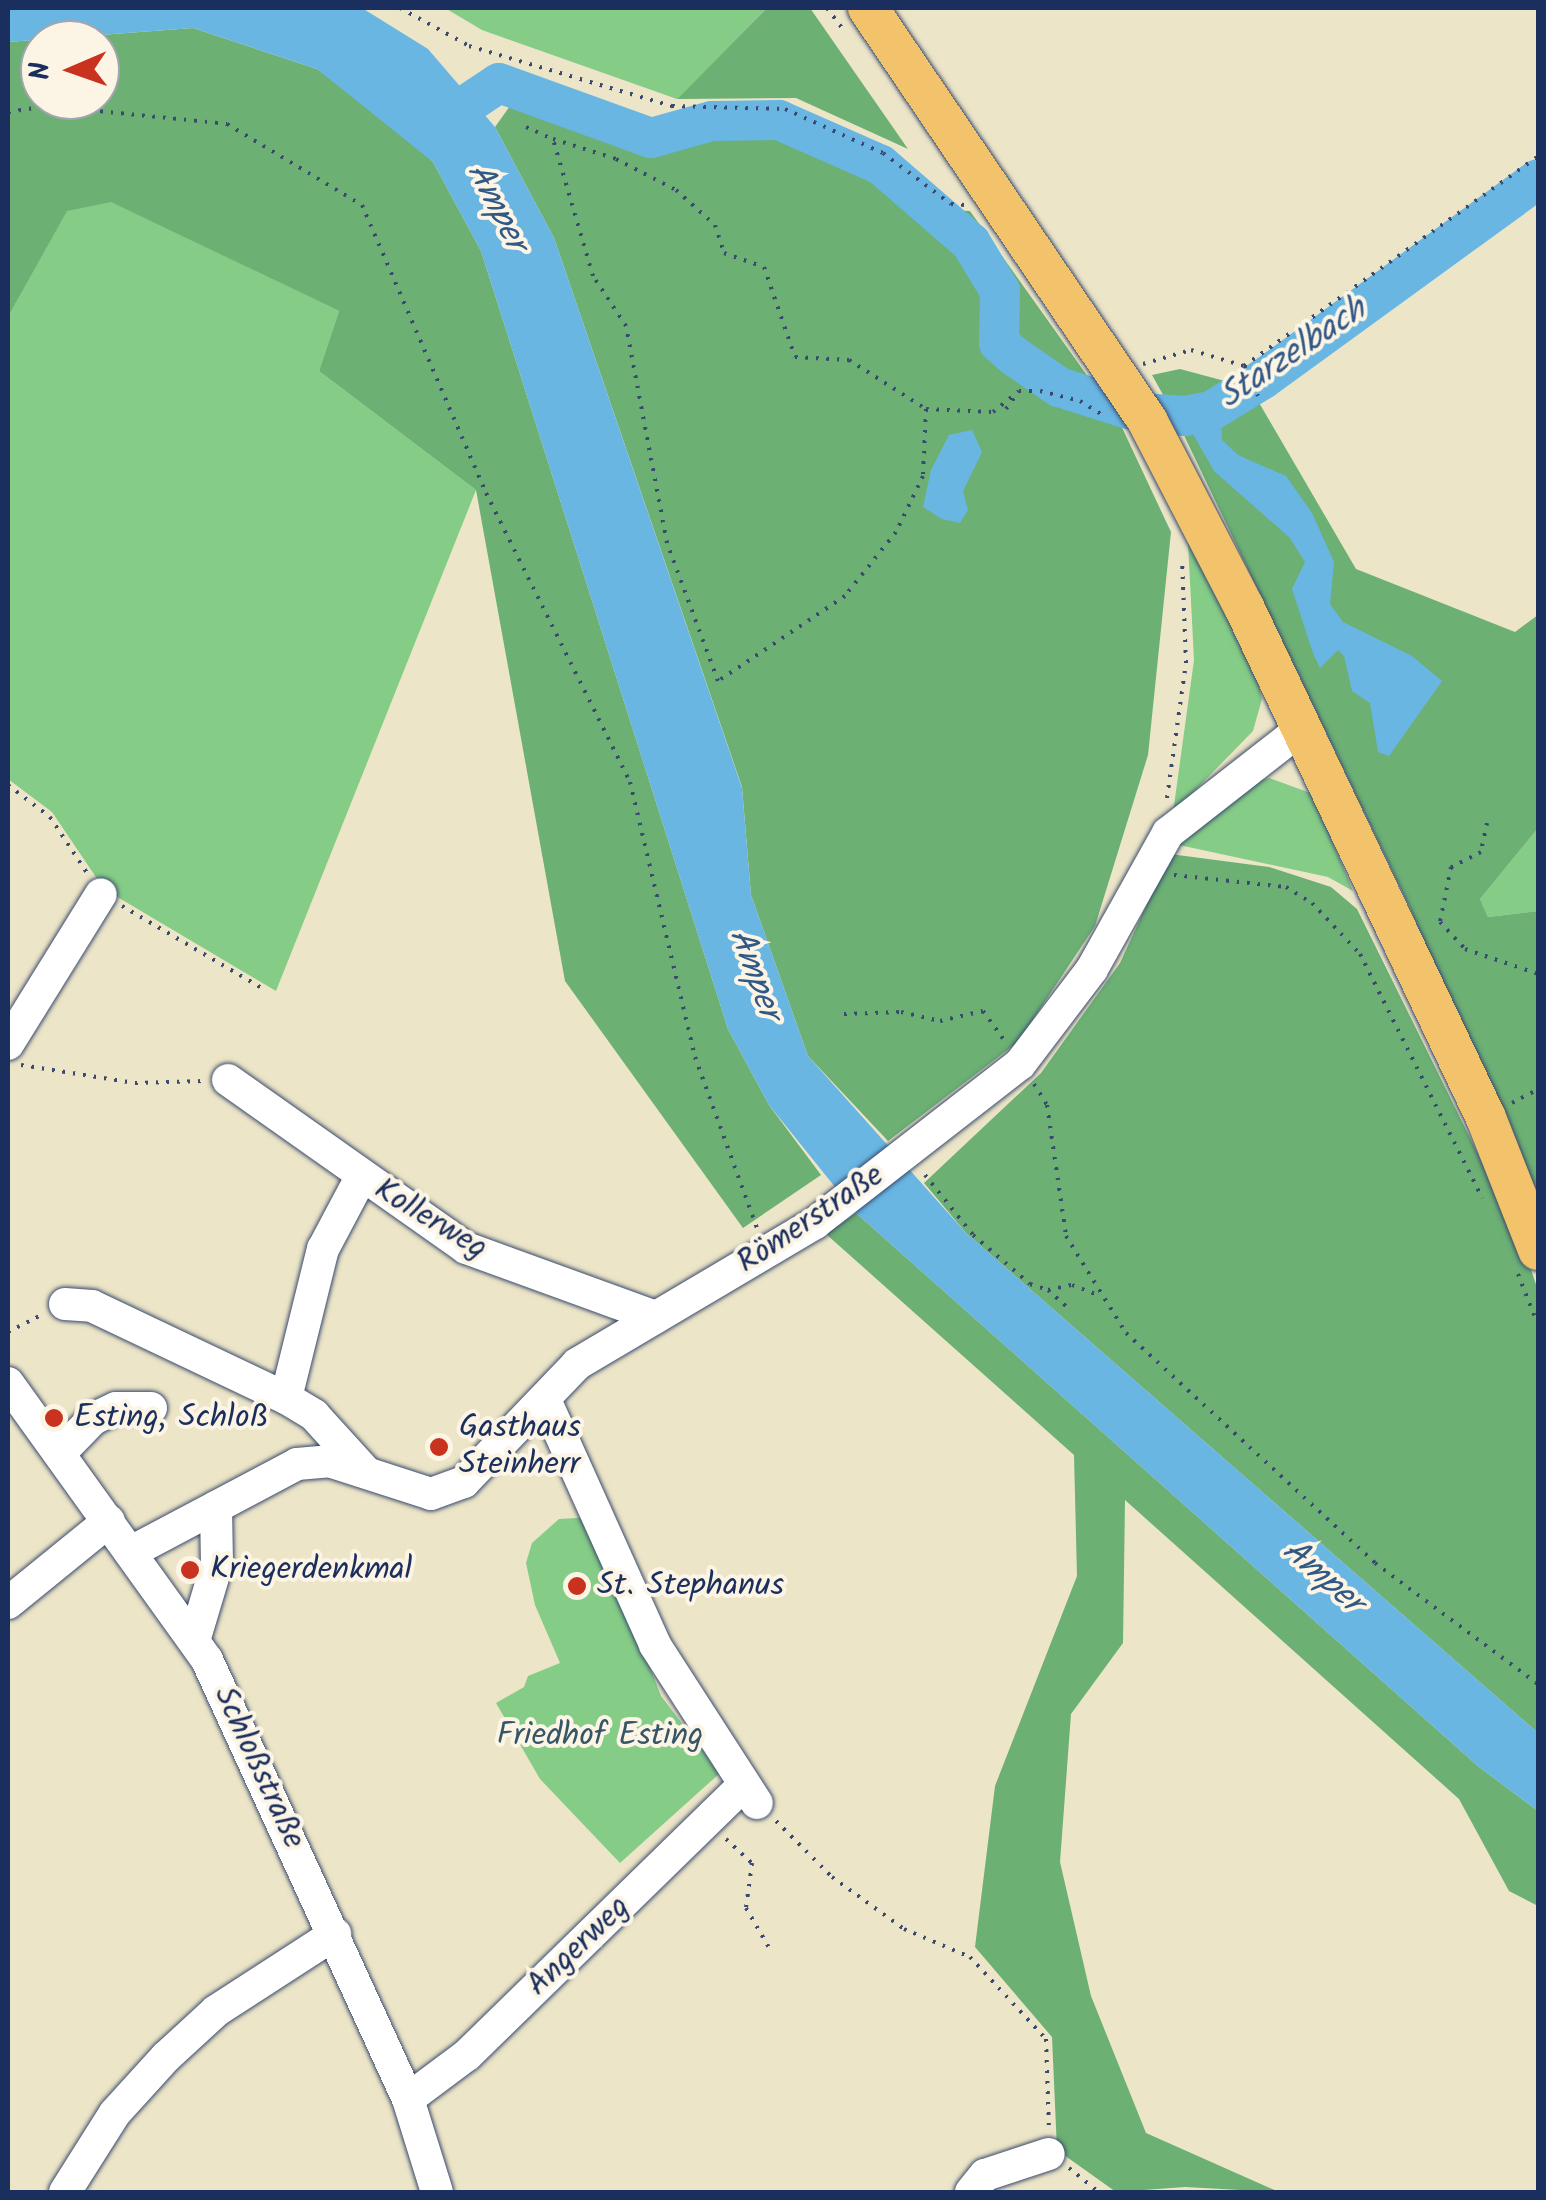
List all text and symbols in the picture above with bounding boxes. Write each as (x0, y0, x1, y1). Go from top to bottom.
north arrow (20, 20, 120, 120)
text: N (19, 61, 64, 81)
water label: Amper (456, 156, 536, 258)
water label: Starzelbach (1211, 289, 1375, 419)
water label: Amper (718, 923, 790, 1025)
street label: Römerstraße (730, 1157, 892, 1283)
street label: Kollerweg (366, 1171, 494, 1269)
place label: Esting, Schloß (74, 1399, 268, 1437)
marker: Esting, Schloß (43, 1407, 65, 1429)
place label: Gasthaus Steinherr (459, 1410, 581, 1485)
marker: Gasthaus Steinherr (428, 1436, 450, 1458)
water label: Amper (1273, 1531, 1371, 1623)
place label: Kriegerdenkmal (210, 1551, 412, 1589)
marker: Kriegerdenkmal (179, 1559, 201, 1581)
place label: St. Stephanus (597, 1567, 784, 1605)
marker: St. Stephanus (566, 1575, 588, 1597)
street label: Schloßstraße (204, 1681, 312, 1855)
park label: Friedhof Esting (497, 1717, 703, 1755)
street label: Angerweg (520, 1889, 638, 2005)

